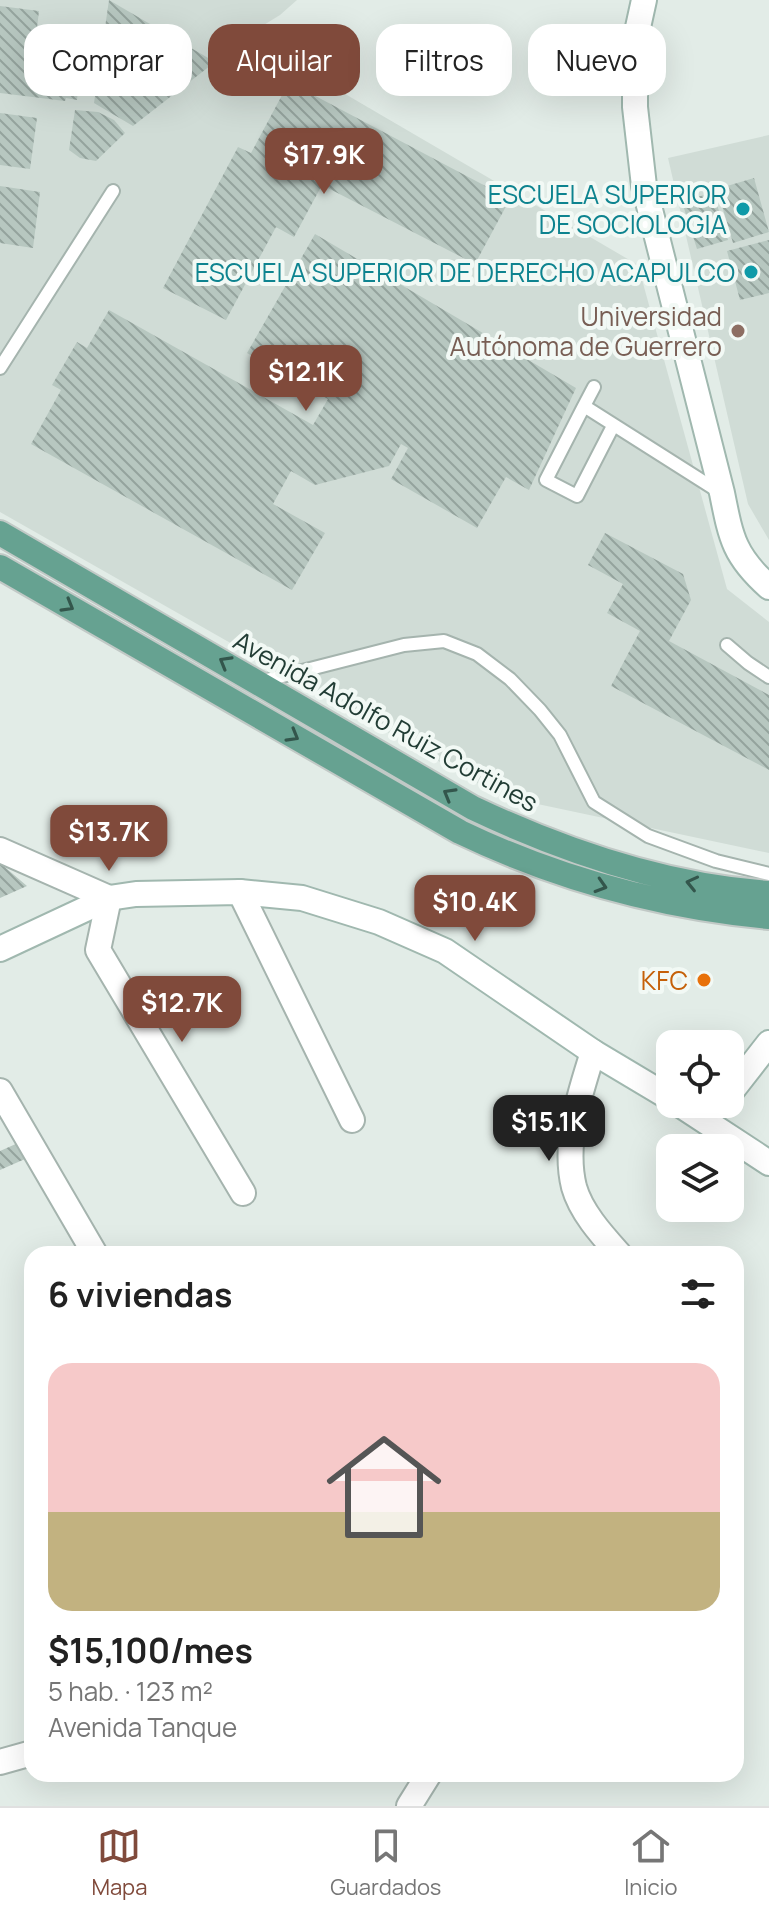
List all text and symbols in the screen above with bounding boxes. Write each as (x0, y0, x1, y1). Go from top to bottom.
chip: Comprar (24, 24, 192, 96)
chip: Alquilar (208, 24, 360, 96)
chip: Filtros (376, 24, 512, 96)
chip: Nuevo (528, 24, 666, 96)
pin: $17.9K (259, 128, 389, 196)
text: $17.9K (283, 136, 365, 172)
place label: ESCUELA SUPERIOR DE SOCIOLOGIA (488, 176, 727, 242)
marker: ESCUELA SUPERIOR DE SOCIOLOGIA (734, 200, 752, 218)
place label: ESCUELA SUPERIOR DE DERECHO ACAPULCO (195, 254, 735, 290)
marker: ESCUELA SUPERIOR DE DERECHO ACAPULCO (742, 263, 760, 281)
place label: Universidad Autónoma de Guerrero (449, 298, 722, 364)
marker: Universidad Autónoma de Guerrero (729, 322, 747, 340)
pin: $12.1K (241, 345, 371, 413)
text: $12.1K (268, 353, 344, 389)
one-way arrow (59, 596, 73, 612)
street label: Avenida Adolfo Ruiz Cortines (227, 622, 545, 820)
one-way arrow (219, 656, 233, 672)
one-way arrow (284, 726, 299, 742)
one-way arrow (443, 788, 458, 804)
pin: $13.7K (44, 805, 174, 873)
text: $13.7K (68, 813, 150, 849)
pin: $10.4K (410, 875, 540, 943)
one-way arrow (686, 875, 699, 892)
one-way arrow (593, 877, 607, 893)
text: $10.4K (432, 883, 518, 919)
place label: KFC (641, 962, 688, 998)
marker: KFC (695, 971, 713, 989)
pin: $12.7K (117, 976, 247, 1044)
text: $12.7K (141, 984, 223, 1020)
map controls (656, 1030, 744, 1222)
button: locate (656, 1030, 744, 1118)
pin: $15.1K (484, 1095, 614, 1163)
text: $15.1K (511, 1103, 587, 1139)
button: layers (656, 1134, 744, 1222)
text: 6 viviendas (48, 1271, 233, 1317)
icon: filters (676, 1272, 720, 1316)
icon: home (312, 1415, 456, 1559)
text: $15,100/mes (48, 1627, 253, 1673)
text: 5 hab. · 123 m² (48, 1673, 213, 1709)
text: Avenida Tanque (48, 1709, 237, 1745)
tab: Mapa (91, 1824, 147, 1902)
tab: Guardados (330, 1824, 441, 1902)
tab: Inicio (624, 1824, 678, 1902)

